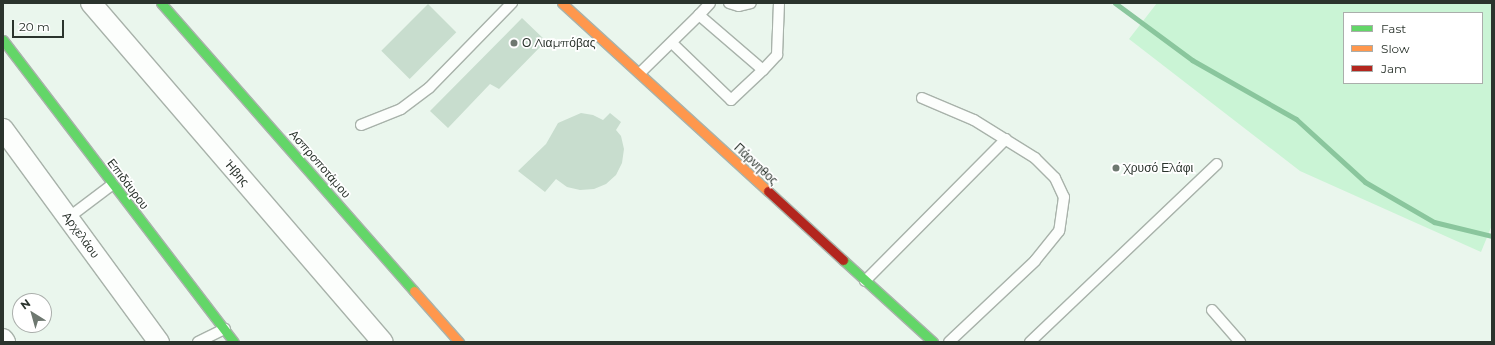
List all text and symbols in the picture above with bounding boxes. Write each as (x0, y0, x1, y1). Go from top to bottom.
scale bar (14, 12, 66, 38)
legend (1343, 12, 1483, 84)
text: 20 m (19, 19, 50, 34)
text: Fast (1381, 21, 1406, 36)
place label: Ο Λιαμπόβας (522, 36, 596, 50)
marker: Ο Λιαμπόβας (509, 38, 519, 48)
text: Slow (1381, 41, 1410, 56)
text: Jam (1381, 61, 1407, 76)
street label: Ασπροποτάμου (286, 127, 354, 201)
street label: Πάρνηθος (731, 140, 781, 188)
street label: Επιδάυρου (104, 156, 152, 212)
street label: Ήβης (222, 157, 252, 189)
place label: Χρυσό Ελάφι (1124, 161, 1193, 175)
marker: Χρυσό Ελάφι (1111, 163, 1121, 173)
street label: Αρχελάου (60, 209, 102, 261)
north arrow (12, 293, 52, 333)
text: N (18, 296, 33, 312)

